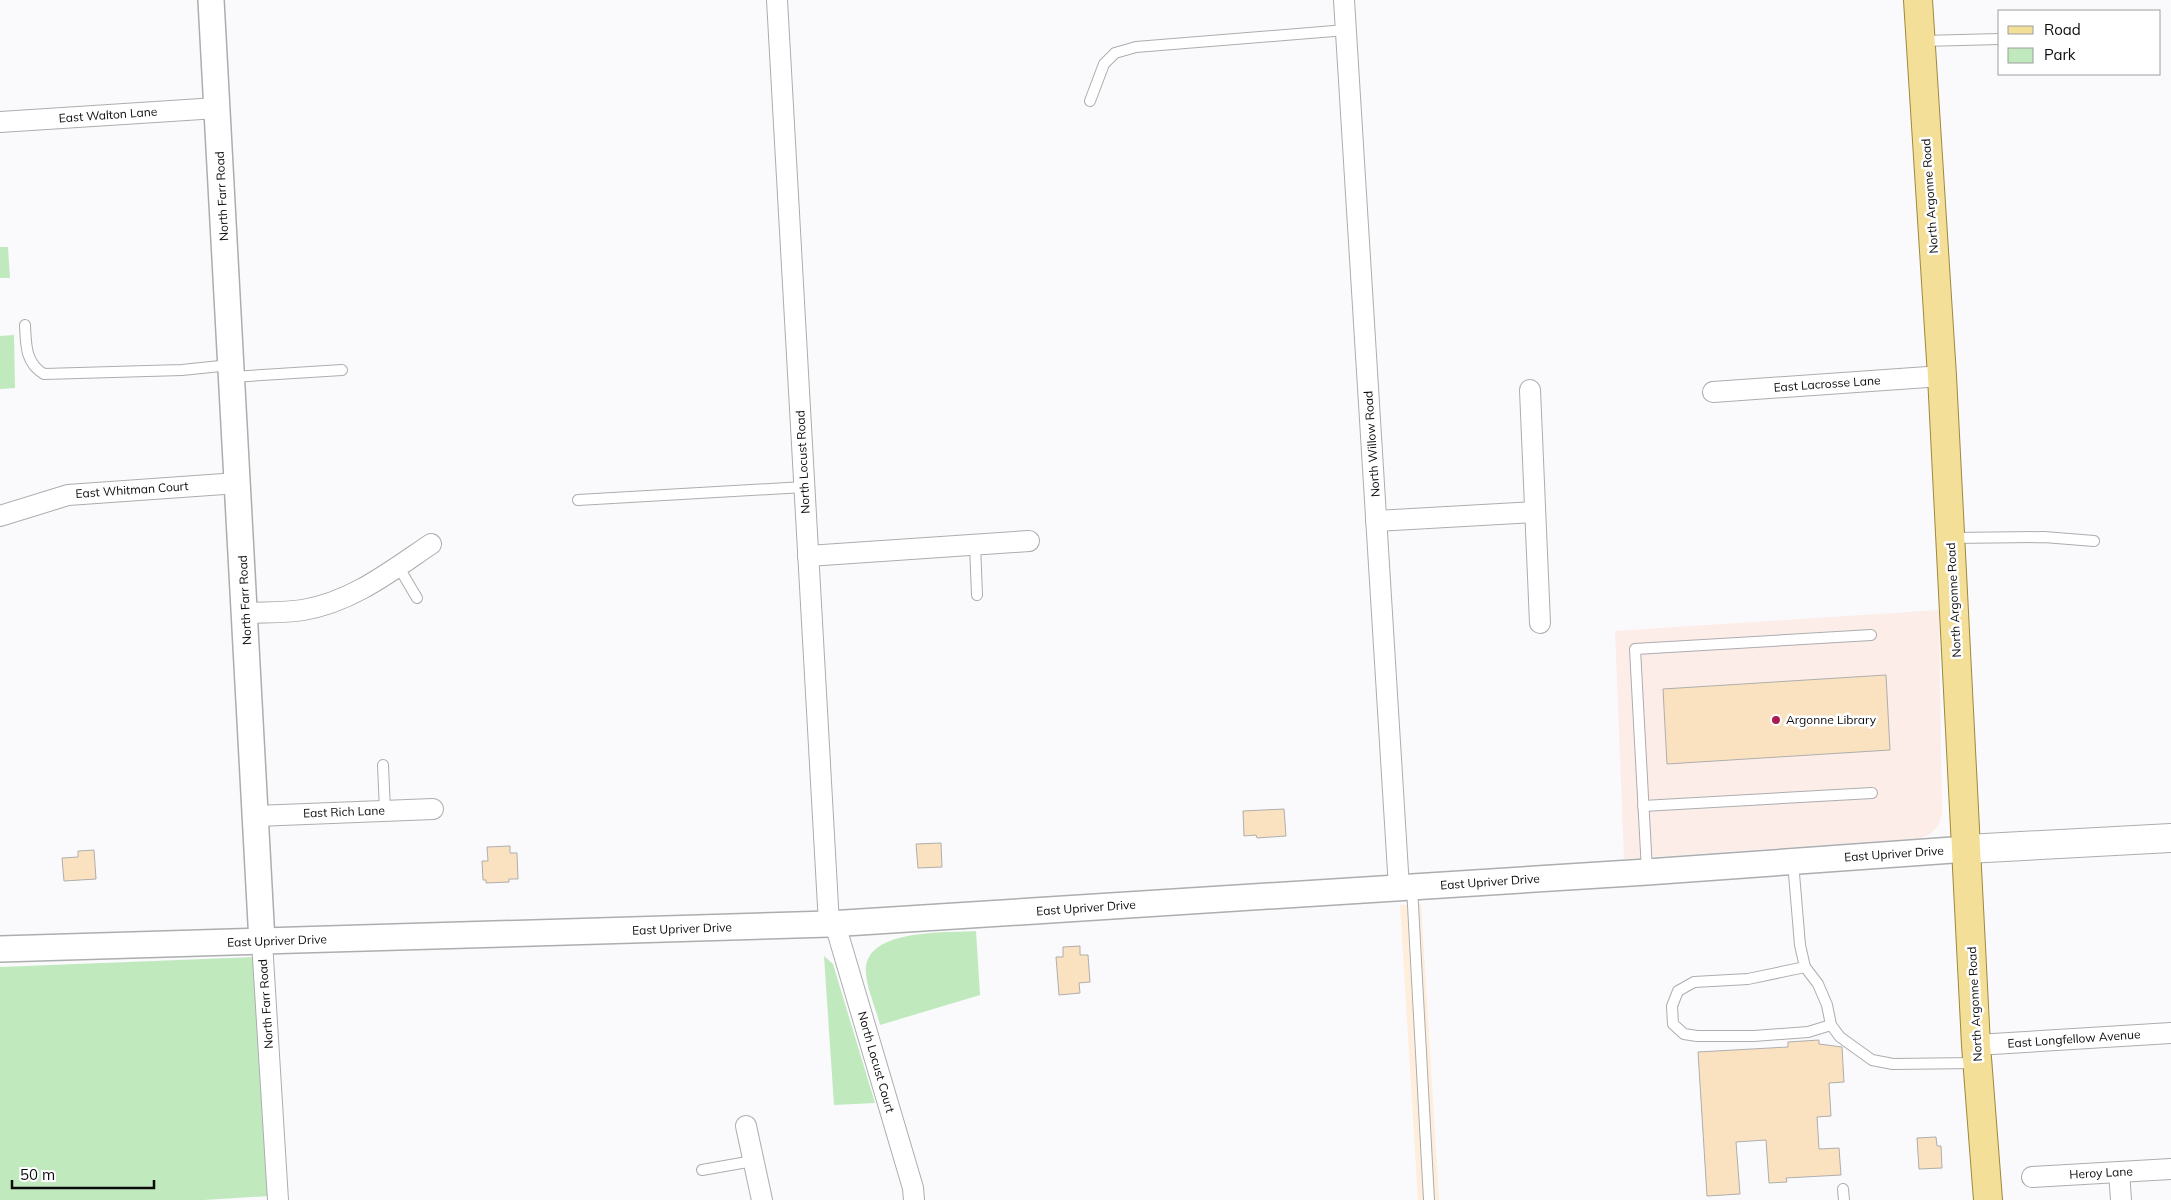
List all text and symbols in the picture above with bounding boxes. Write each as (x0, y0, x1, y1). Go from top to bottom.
legend (1998, 10, 2161, 75)
text: Road (2044, 20, 2081, 39)
text: Park (2044, 45, 2076, 64)
street label: East Walton Lane (58, 104, 158, 125)
street label: North Argonne Road (1918, 138, 1941, 254)
street label: North Farr Road (212, 151, 231, 241)
street label: East Lacrosse Lane (1773, 372, 1881, 395)
street label: North Willow Road (1360, 390, 1383, 498)
street label: North Locust Road (792, 410, 813, 514)
street label: East Whitman Court (75, 478, 189, 501)
street label: North Argonne Road (1943, 542, 1964, 658)
street label: North Farr Road (235, 555, 254, 645)
place label: Argonne Library (1786, 712, 1877, 727)
marker: Argonne Library (1770, 714, 1782, 726)
street label: East Rich Lane (303, 803, 385, 820)
street label: East Upriver Drive (1844, 843, 1944, 864)
street label: East Upriver Drive (1440, 871, 1540, 892)
street label: East Upriver Drive (1036, 897, 1136, 918)
street label: East Upriver Drive (632, 919, 732, 938)
street label: East Upriver Drive (227, 931, 327, 950)
street label: North Argonne Road (1964, 946, 1985, 1062)
street label: North Farr Road (255, 959, 276, 1049)
street label: North Locust Court (855, 1009, 898, 1114)
street label: East Longfellow Avenue (2007, 1026, 2141, 1051)
scale bar (12, 1158, 155, 1190)
street label: Heroy Lane (2069, 1163, 2133, 1182)
text: 50 m (20, 1165, 55, 1184)

